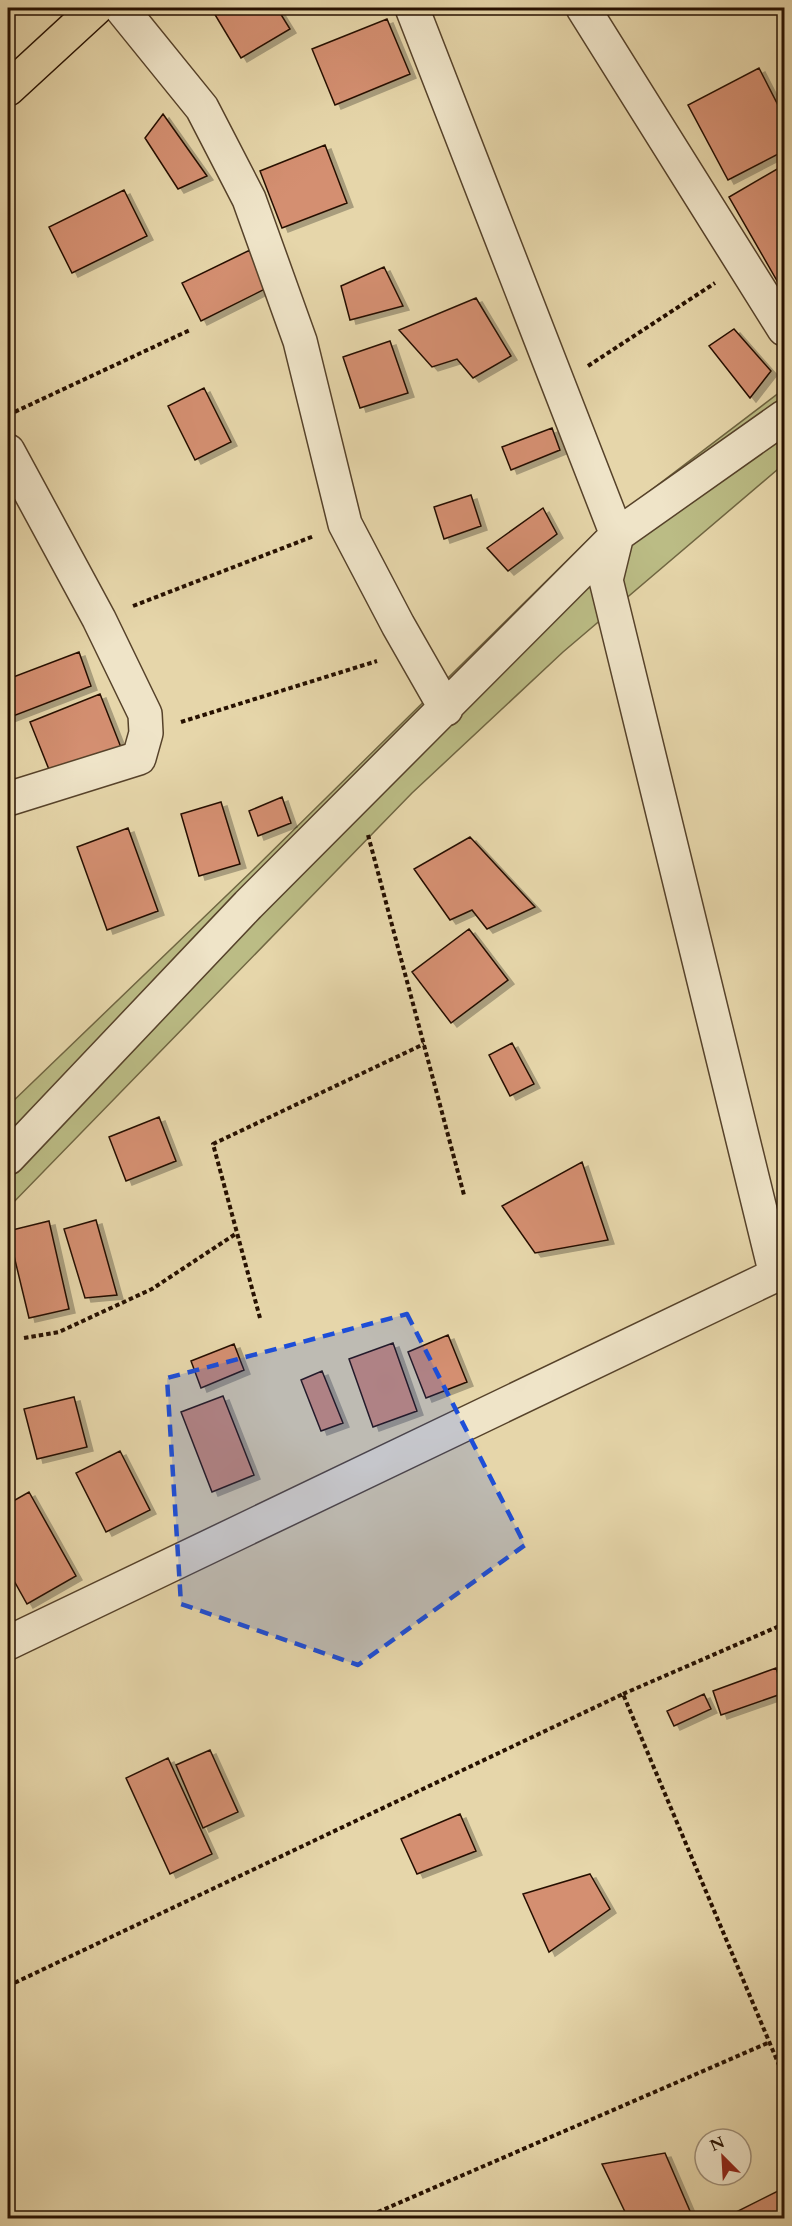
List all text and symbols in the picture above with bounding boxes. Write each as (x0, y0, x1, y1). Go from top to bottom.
north arrow (693, 2127, 753, 2187)
text: N (706, 2131, 728, 2157)

